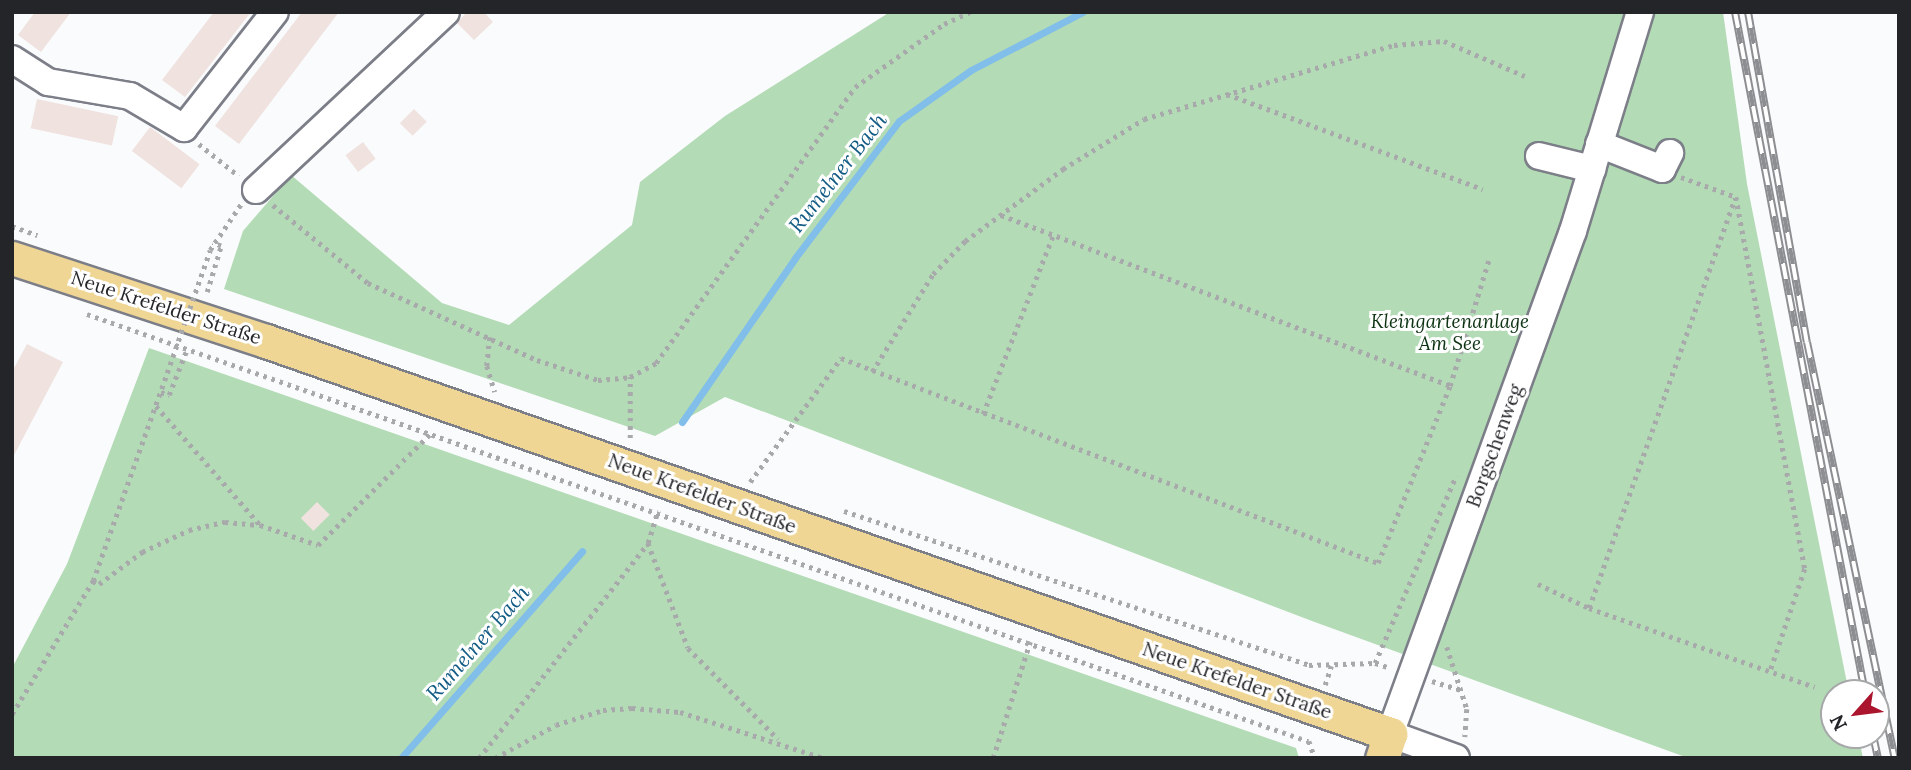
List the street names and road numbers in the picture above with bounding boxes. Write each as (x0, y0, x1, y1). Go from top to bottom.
street label: Neue Krefelder Straße (68, 266, 264, 350)
street label: Borgschenweg (1462, 381, 1528, 511)
street label: Neue Krefelder Straße (605, 449, 799, 539)
street label: Neue Krefelder Straße (1139, 638, 1335, 724)

